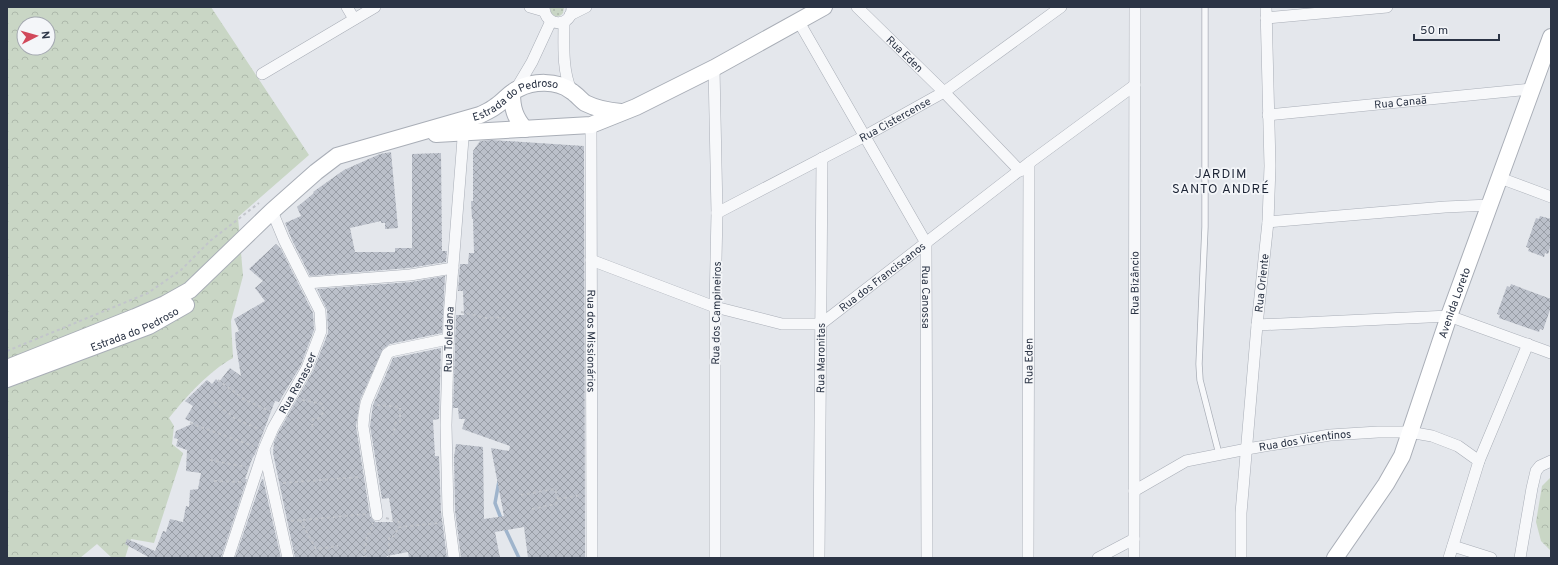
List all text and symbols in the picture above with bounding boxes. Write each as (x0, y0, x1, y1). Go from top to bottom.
north arrow (16, 16, 56, 56)
scale bar (1414, 16, 1499, 42)
text: 50 m (1420, 23, 1448, 39)
text: N (38, 30, 52, 40)
street label: Rua Eden (883, 33, 926, 76)
street label: Estrada do Pedroso (471, 77, 560, 125)
street label: Rua Canaã (1374, 93, 1428, 113)
street label: Rua Cistercense (857, 95, 934, 146)
district label: JARDIM SANTO ANDRÉ (1172, 167, 1270, 198)
street label: Rua dos Franciscanos (837, 240, 929, 315)
street label: Rua Bizâncio (1128, 251, 1143, 315)
street label: Rua Oriente (1252, 253, 1273, 313)
street label: Rua dos Campineiros (709, 261, 725, 365)
street label: Rua Canossa (918, 265, 932, 329)
street label: Avenida Loreto (1436, 266, 1474, 340)
street label: Rua dos Missionários (583, 290, 598, 392)
street label: Estrada do Pedroso (89, 304, 182, 355)
street label: Rua Toledana (441, 306, 458, 373)
street label: Rua Maronitas (814, 323, 829, 393)
street label: Rua Eden (1022, 338, 1037, 384)
street label: Rua Renascer (276, 350, 321, 417)
street label: Rua dos Vicentinos (1258, 428, 1352, 455)

